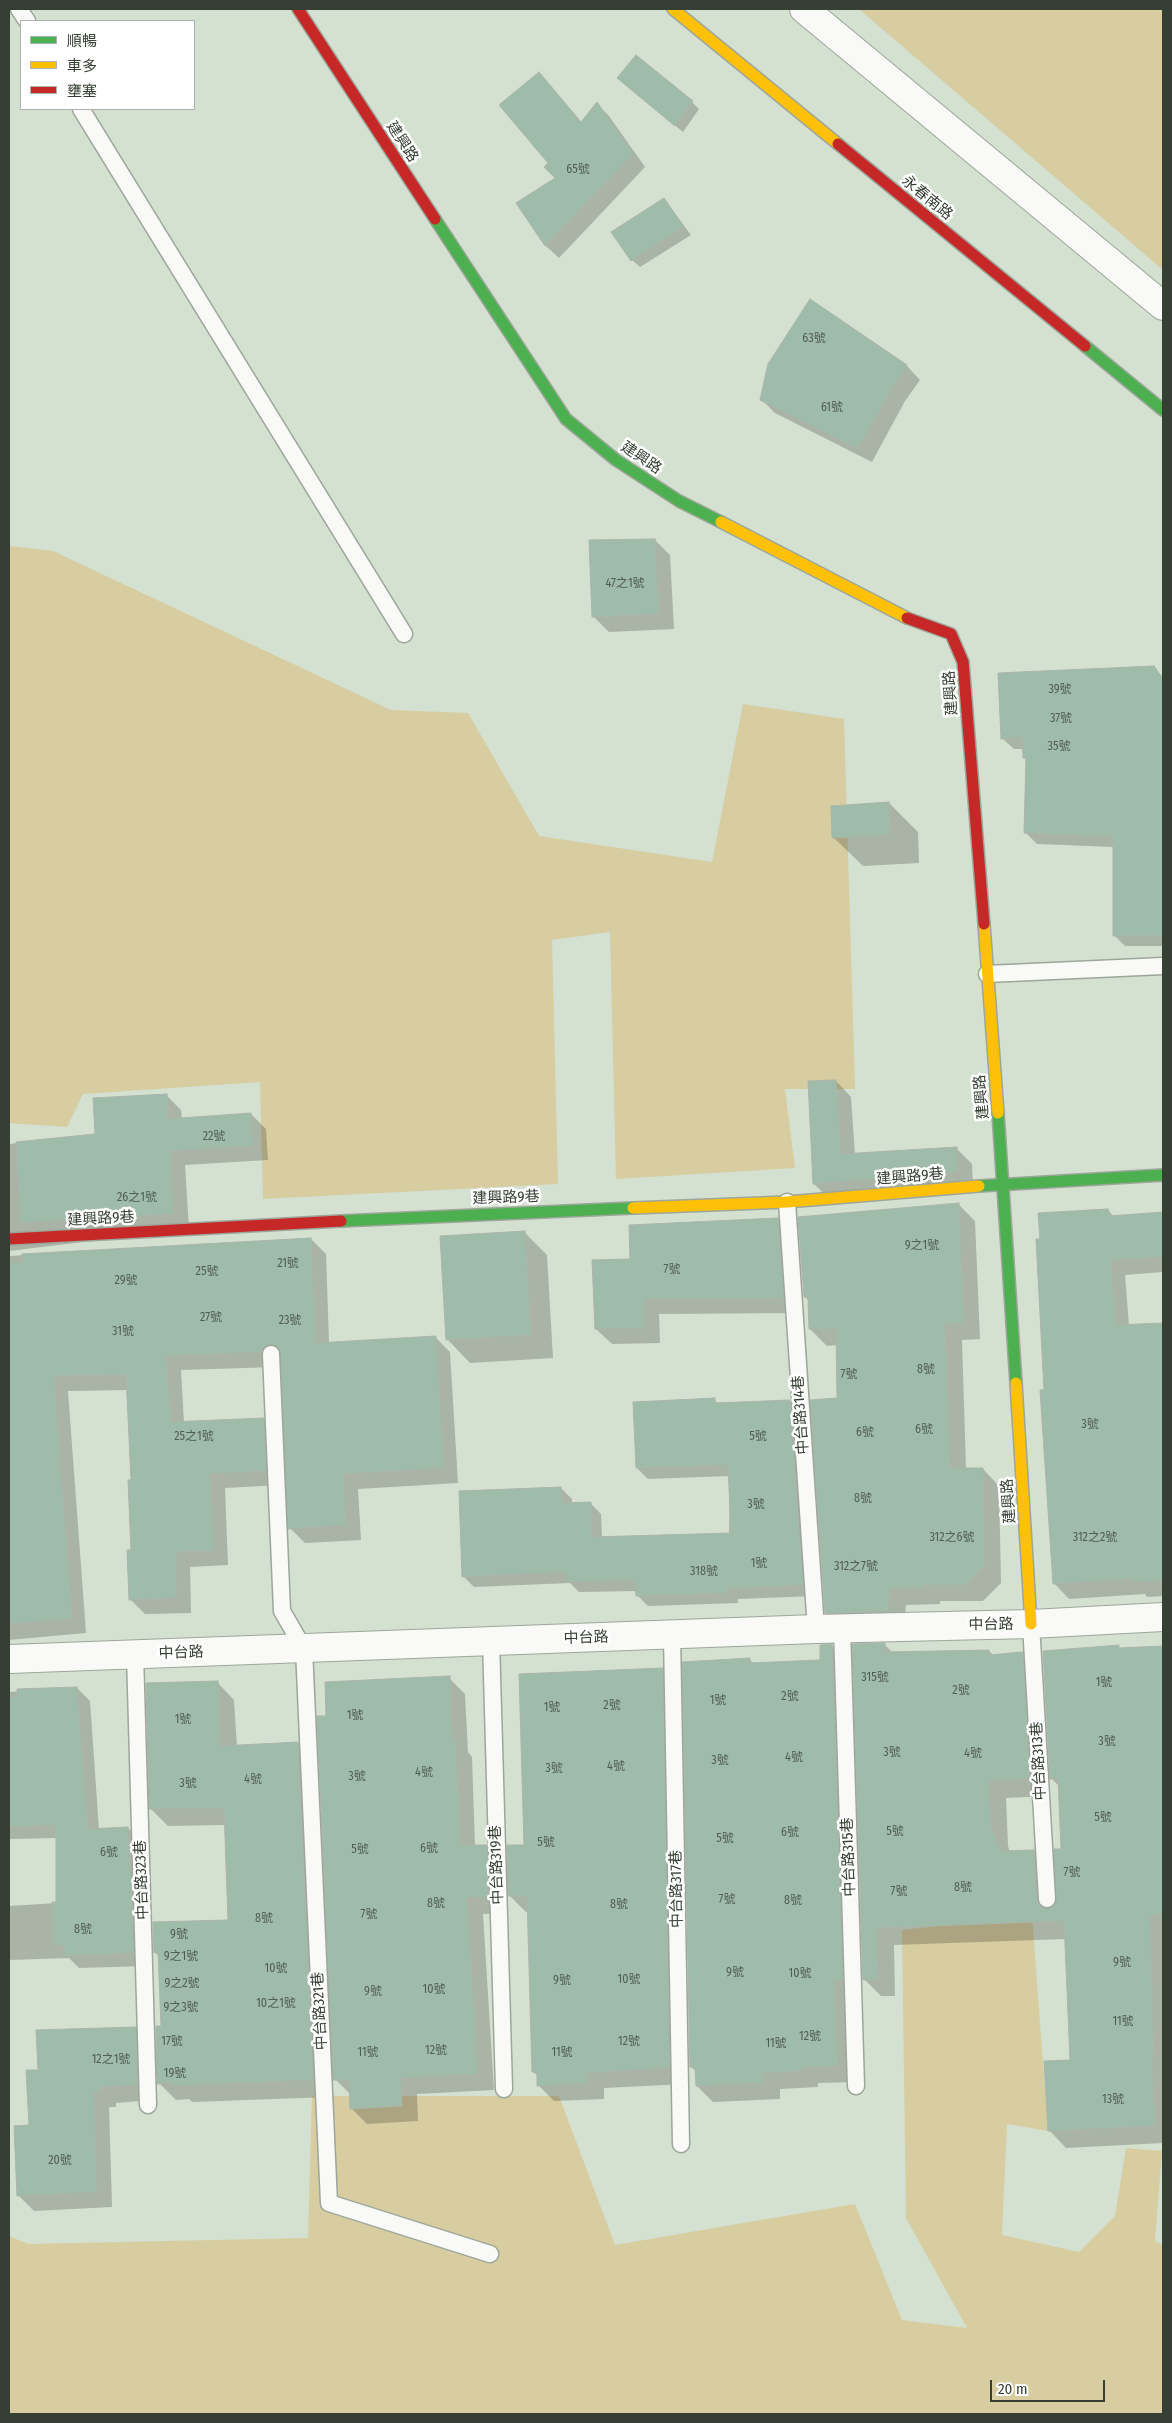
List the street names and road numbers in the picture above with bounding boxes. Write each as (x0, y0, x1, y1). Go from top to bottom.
street label: 建興路 (382, 118, 422, 166)
street label: 永春南路 (898, 172, 956, 224)
street label: 建興路 (617, 438, 665, 478)
street label: 建興路 (940, 670, 962, 716)
street label: 建興路 (971, 1074, 993, 1120)
street label: 建興路9巷 (876, 1165, 944, 1189)
street label: 建興路9巷 (472, 1188, 540, 1208)
street label: 建興路9巷 (67, 1208, 135, 1230)
street label: 中台路314巷 (789, 1375, 813, 1455)
street label: 建興路 (998, 1478, 1020, 1524)
street label: 中台路 (968, 1616, 1014, 1634)
street label: 中台路 (563, 1628, 609, 1648)
street label: 中台路 (158, 1643, 204, 1663)
street label: 中台路313巷 (1028, 1721, 1050, 1801)
street label: 中台路315巷 (839, 1817, 859, 1897)
street label: 中台路319巷 (487, 1825, 507, 1905)
street label: 中台路323巷 (132, 1840, 152, 1920)
street label: 中台路317巷 (667, 1850, 687, 1928)
street label: 中台路321巷 (309, 1971, 331, 2051)

